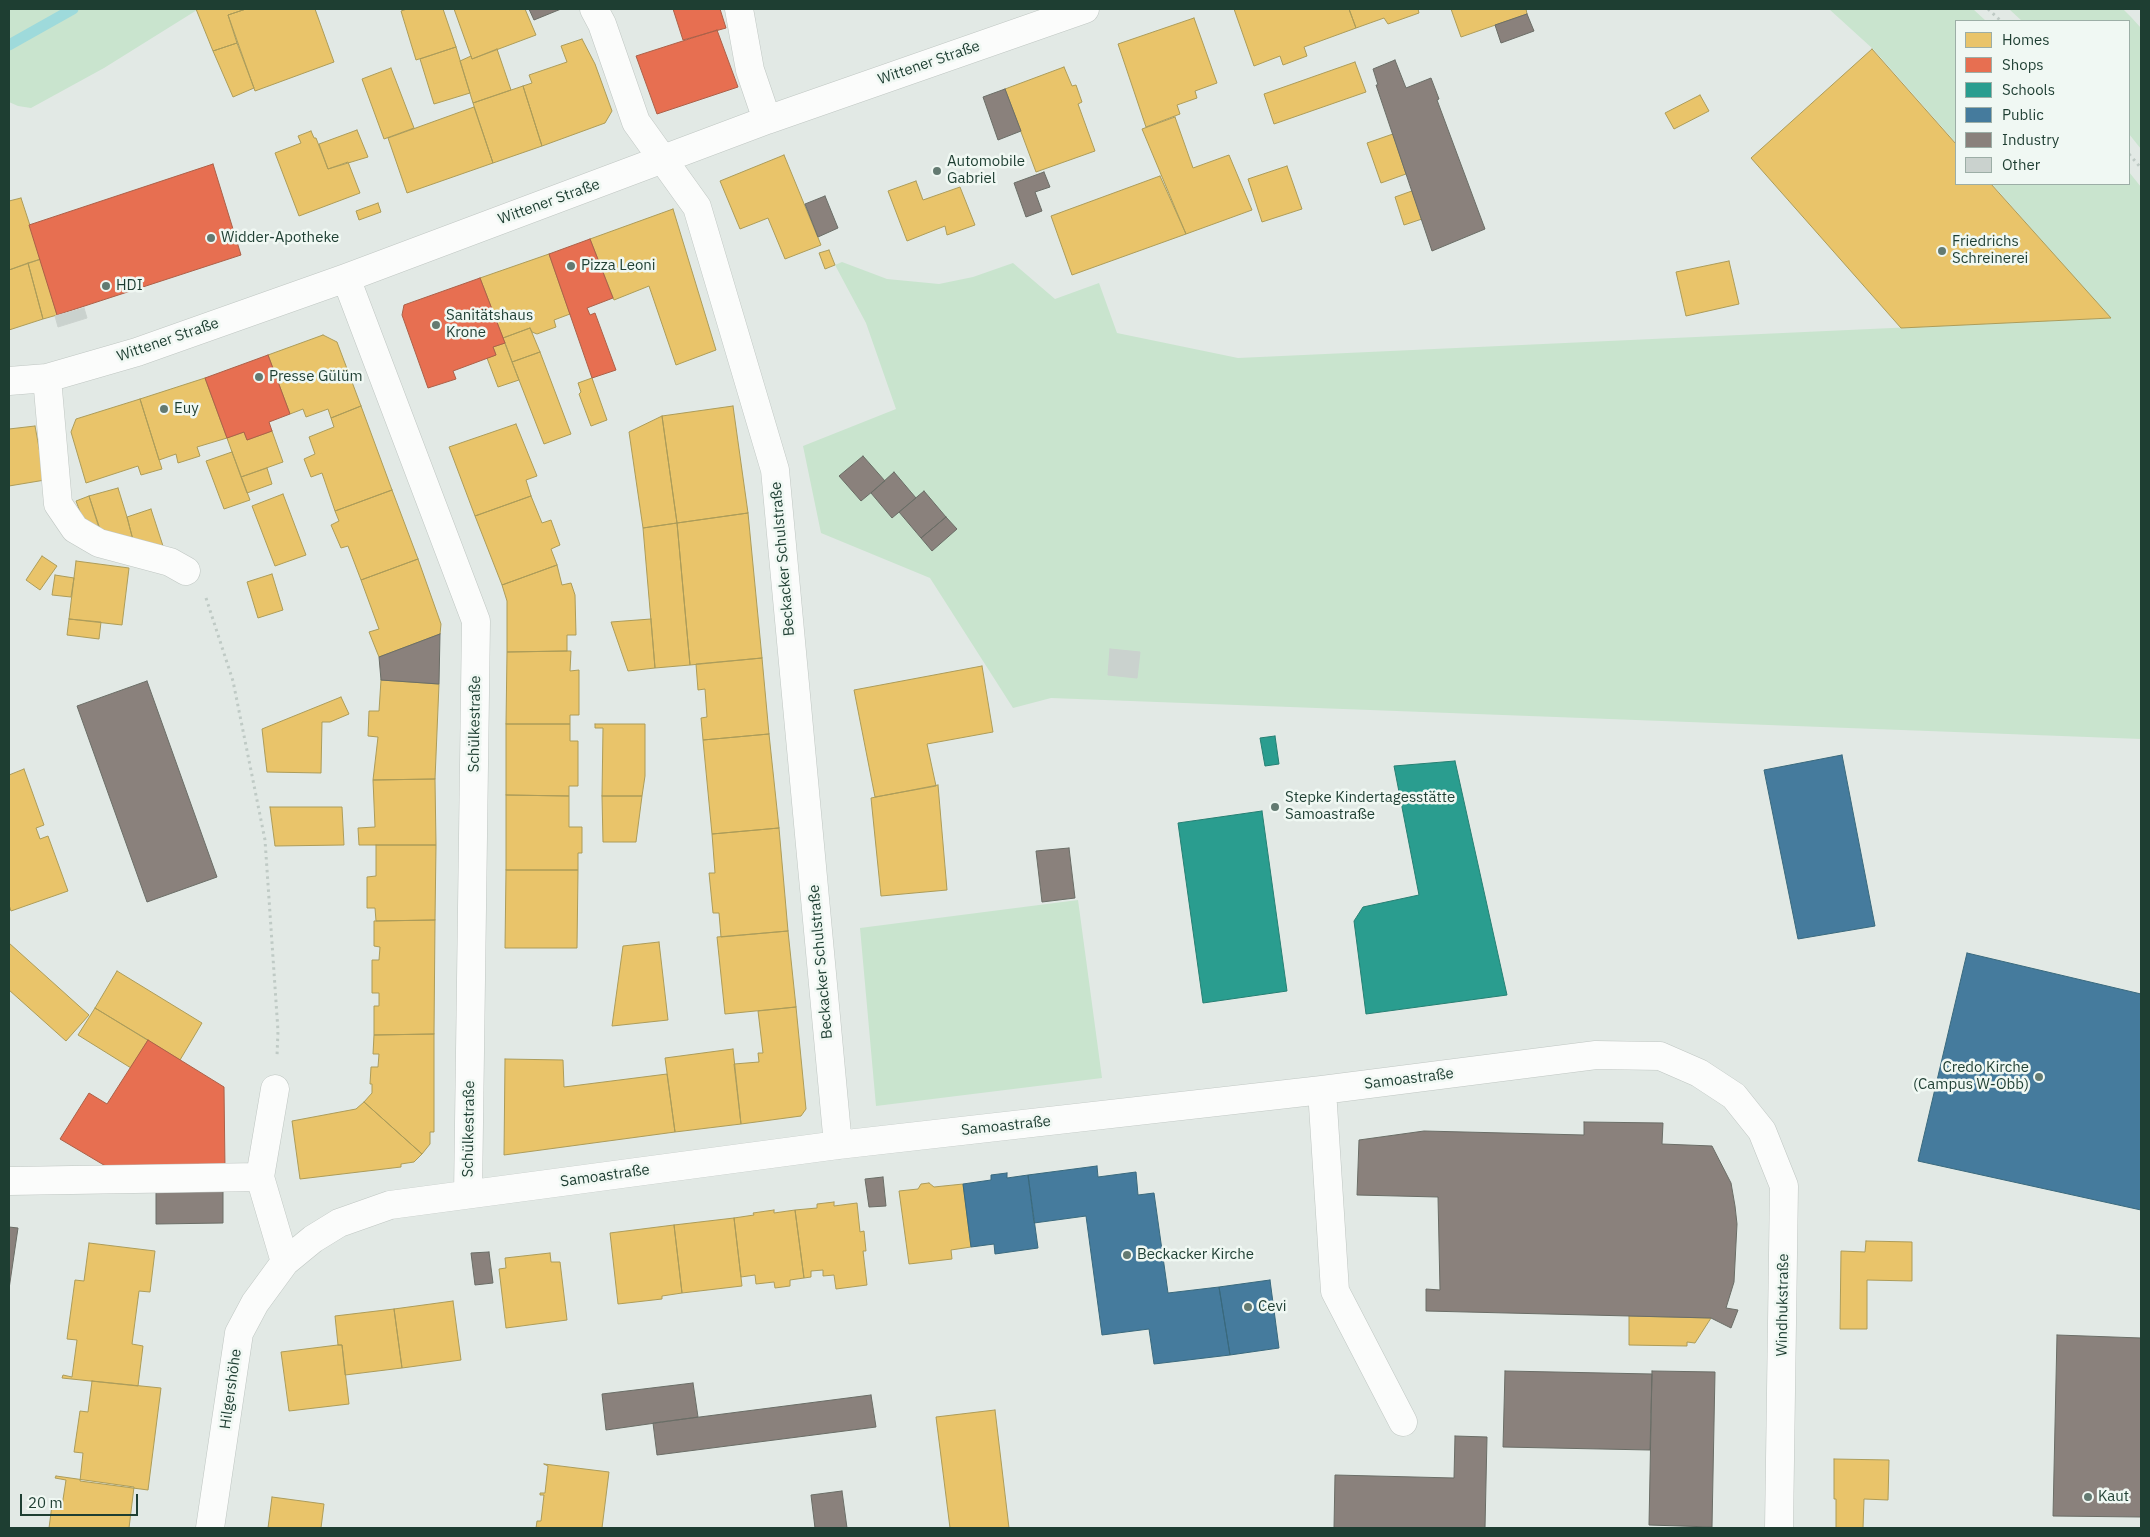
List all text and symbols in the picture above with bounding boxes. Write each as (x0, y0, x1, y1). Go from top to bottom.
legend (1955, 20, 2130, 185)
text: Homes (2002, 30, 2050, 49)
street label: Wittener Straße (876, 37, 982, 89)
text: Shops (2002, 55, 2044, 74)
text: Schools (2002, 80, 2055, 99)
text: Public (2002, 105, 2044, 124)
text: Industry (2002, 130, 2059, 149)
place label: Automobile Gabriel (947, 153, 1025, 188)
text: Other (2002, 155, 2040, 174)
marker: Automobile Gabriel (931, 165, 943, 177)
street label: Wittener Straße (496, 175, 602, 229)
place label: Widder-Apotheke (221, 229, 339, 247)
marker: Widder-Apotheke (205, 232, 217, 244)
place label: Friedrichs Schreinerei (1952, 233, 2028, 268)
marker: Friedrichs Schreinerei (1936, 245, 1948, 257)
place label: Pizza Leoni (581, 257, 656, 275)
marker: Pizza Leoni (565, 260, 577, 272)
place label: HDI (116, 277, 143, 295)
marker: HDI (100, 280, 112, 292)
place label: Sanitätshaus Krone (446, 307, 533, 342)
street label: Wittener Straße (115, 314, 221, 366)
marker: Sanitätshaus Krone (430, 319, 442, 331)
place label: Presse Gülüm (269, 368, 363, 386)
marker: Presse Gülüm (253, 371, 265, 383)
place label: Euy (174, 400, 199, 418)
marker: Euy (158, 403, 170, 415)
street label: Beckacker Schulstraße (767, 481, 799, 637)
street label: Schülkestraße (465, 675, 485, 773)
place label: Stepke Kindertagesstätte Samoastraße (1285, 789, 1455, 824)
marker: Stepke Kindertagesstätte Samoastraße (1269, 801, 1281, 813)
street label: Beckacker Schulstraße (805, 884, 837, 1040)
place label: Credo Kirche (Campus W-Obb) (1913, 1059, 2029, 1094)
street label: Samoastraße (1363, 1065, 1455, 1093)
marker: Credo Kirche (Campus W-Obb) (2033, 1071, 2045, 1083)
street label: Schülkestraße (459, 1080, 479, 1178)
street label: Samoastraße (960, 1112, 1052, 1140)
street label: Samoastraße (559, 1161, 651, 1191)
place label: Beckacker Kirche (1137, 1246, 1254, 1264)
marker: Beckacker Kirche (1121, 1249, 1133, 1261)
street label: Windhukstraße (1773, 1253, 1793, 1357)
place label: Cevi (1258, 1298, 1287, 1316)
marker: Cevi (1242, 1301, 1254, 1313)
street label: Hilgershöhe (216, 1348, 246, 1430)
scale bar (22, 1484, 140, 1516)
place label: Kaut (2098, 1488, 2129, 1506)
marker: Kaut (2082, 1491, 2094, 1503)
text: 20 m (28, 1493, 63, 1512)

